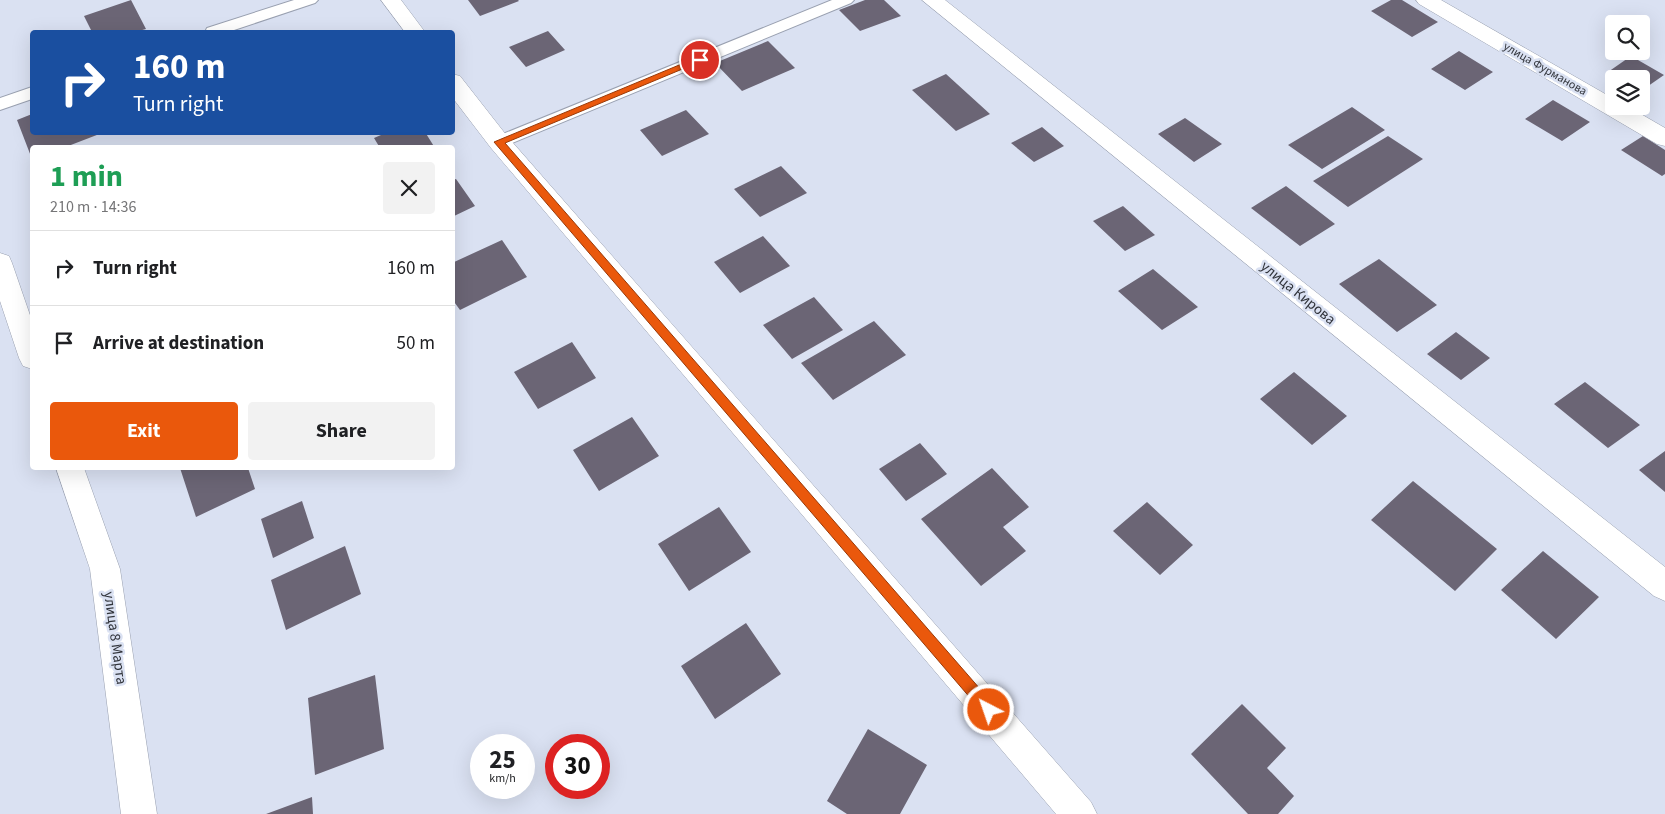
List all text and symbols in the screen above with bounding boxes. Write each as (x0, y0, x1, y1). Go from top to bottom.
map controls (1605, 15, 1650, 115)
button: search (1605, 15, 1650, 60)
street label: улица Фурманова (1500, 38, 1590, 100)
pin (679, 39, 721, 81)
text: 160 m (133, 42, 225, 92)
icon: arrive (686, 46, 714, 74)
icon: right (50, 50, 115, 115)
button: layers (1605, 70, 1650, 115)
text: Turn right (133, 88, 223, 120)
text: 1 min (50, 155, 123, 198)
button: close (383, 162, 435, 214)
text: 210 m · 14:36 (50, 196, 137, 218)
icon: right (50, 254, 78, 282)
text: Turn right (93, 255, 177, 282)
text: 160 m (387, 255, 435, 282)
street label: улица Кирова (1256, 256, 1340, 330)
icon: arrive (50, 329, 78, 357)
text: Arrive at destination (93, 330, 264, 357)
text: 50 m (397, 330, 435, 357)
button: Exit (50, 402, 238, 460)
button: Share (248, 402, 435, 460)
street label: улица 8 Марта (98, 590, 132, 686)
position arrow (962, 683, 1014, 735)
speed limit sign: 30 (545, 734, 610, 799)
text: 25 (489, 742, 516, 778)
text: km/h (489, 770, 516, 787)

